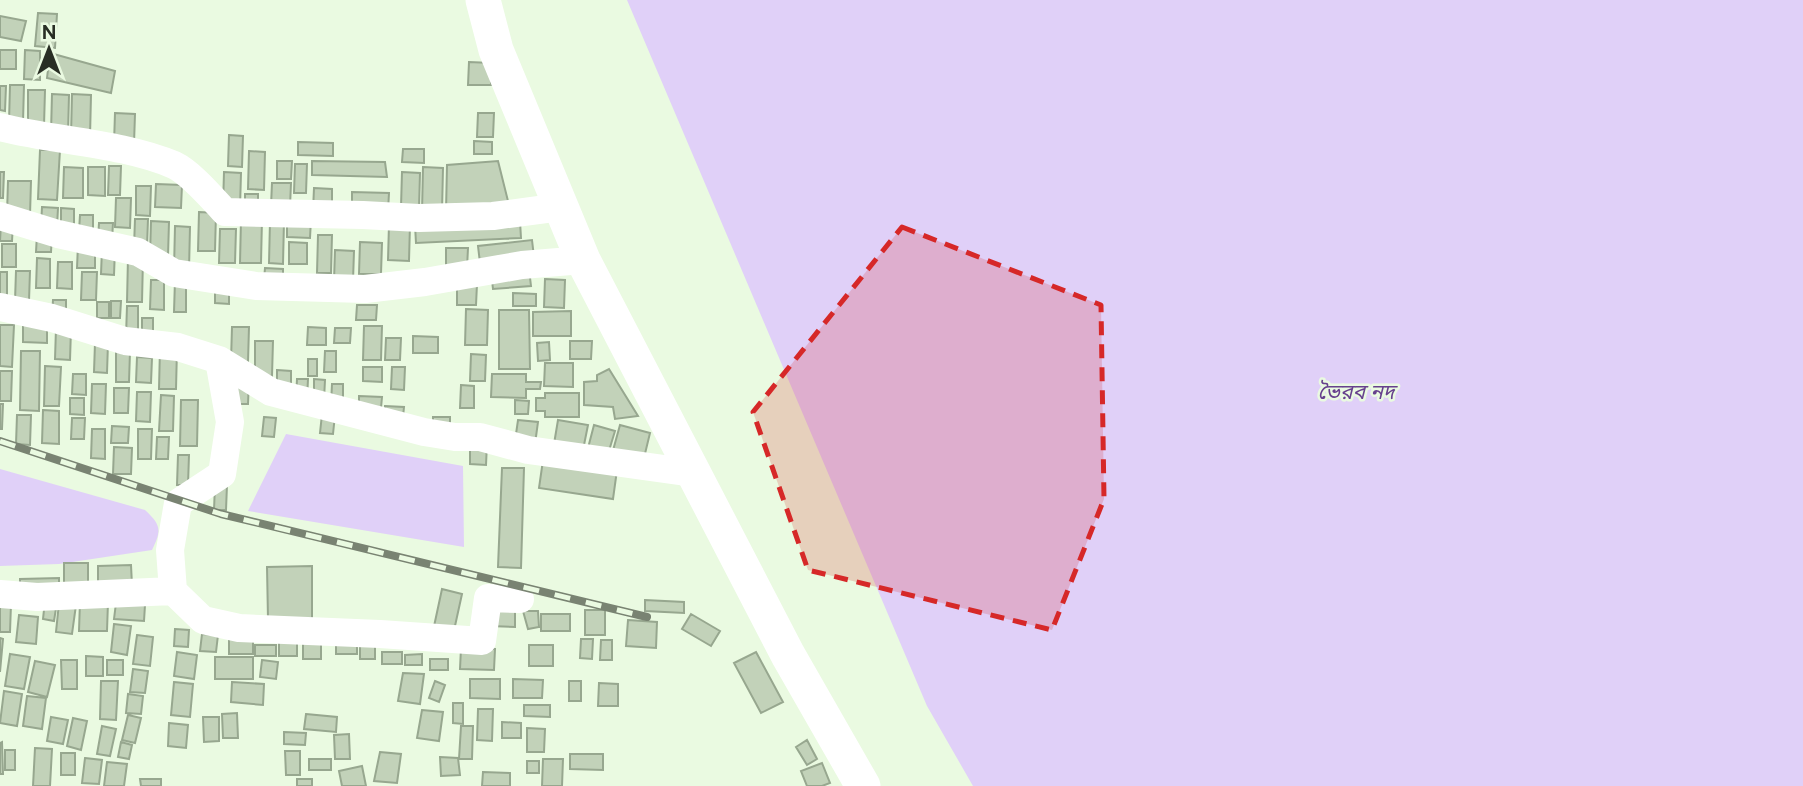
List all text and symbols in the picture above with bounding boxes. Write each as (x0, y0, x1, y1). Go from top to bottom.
north arrow (14, 14, 84, 84)
text: N (42, 21, 56, 44)
water label: ভৈরব নদ (1318, 379, 1399, 404)

